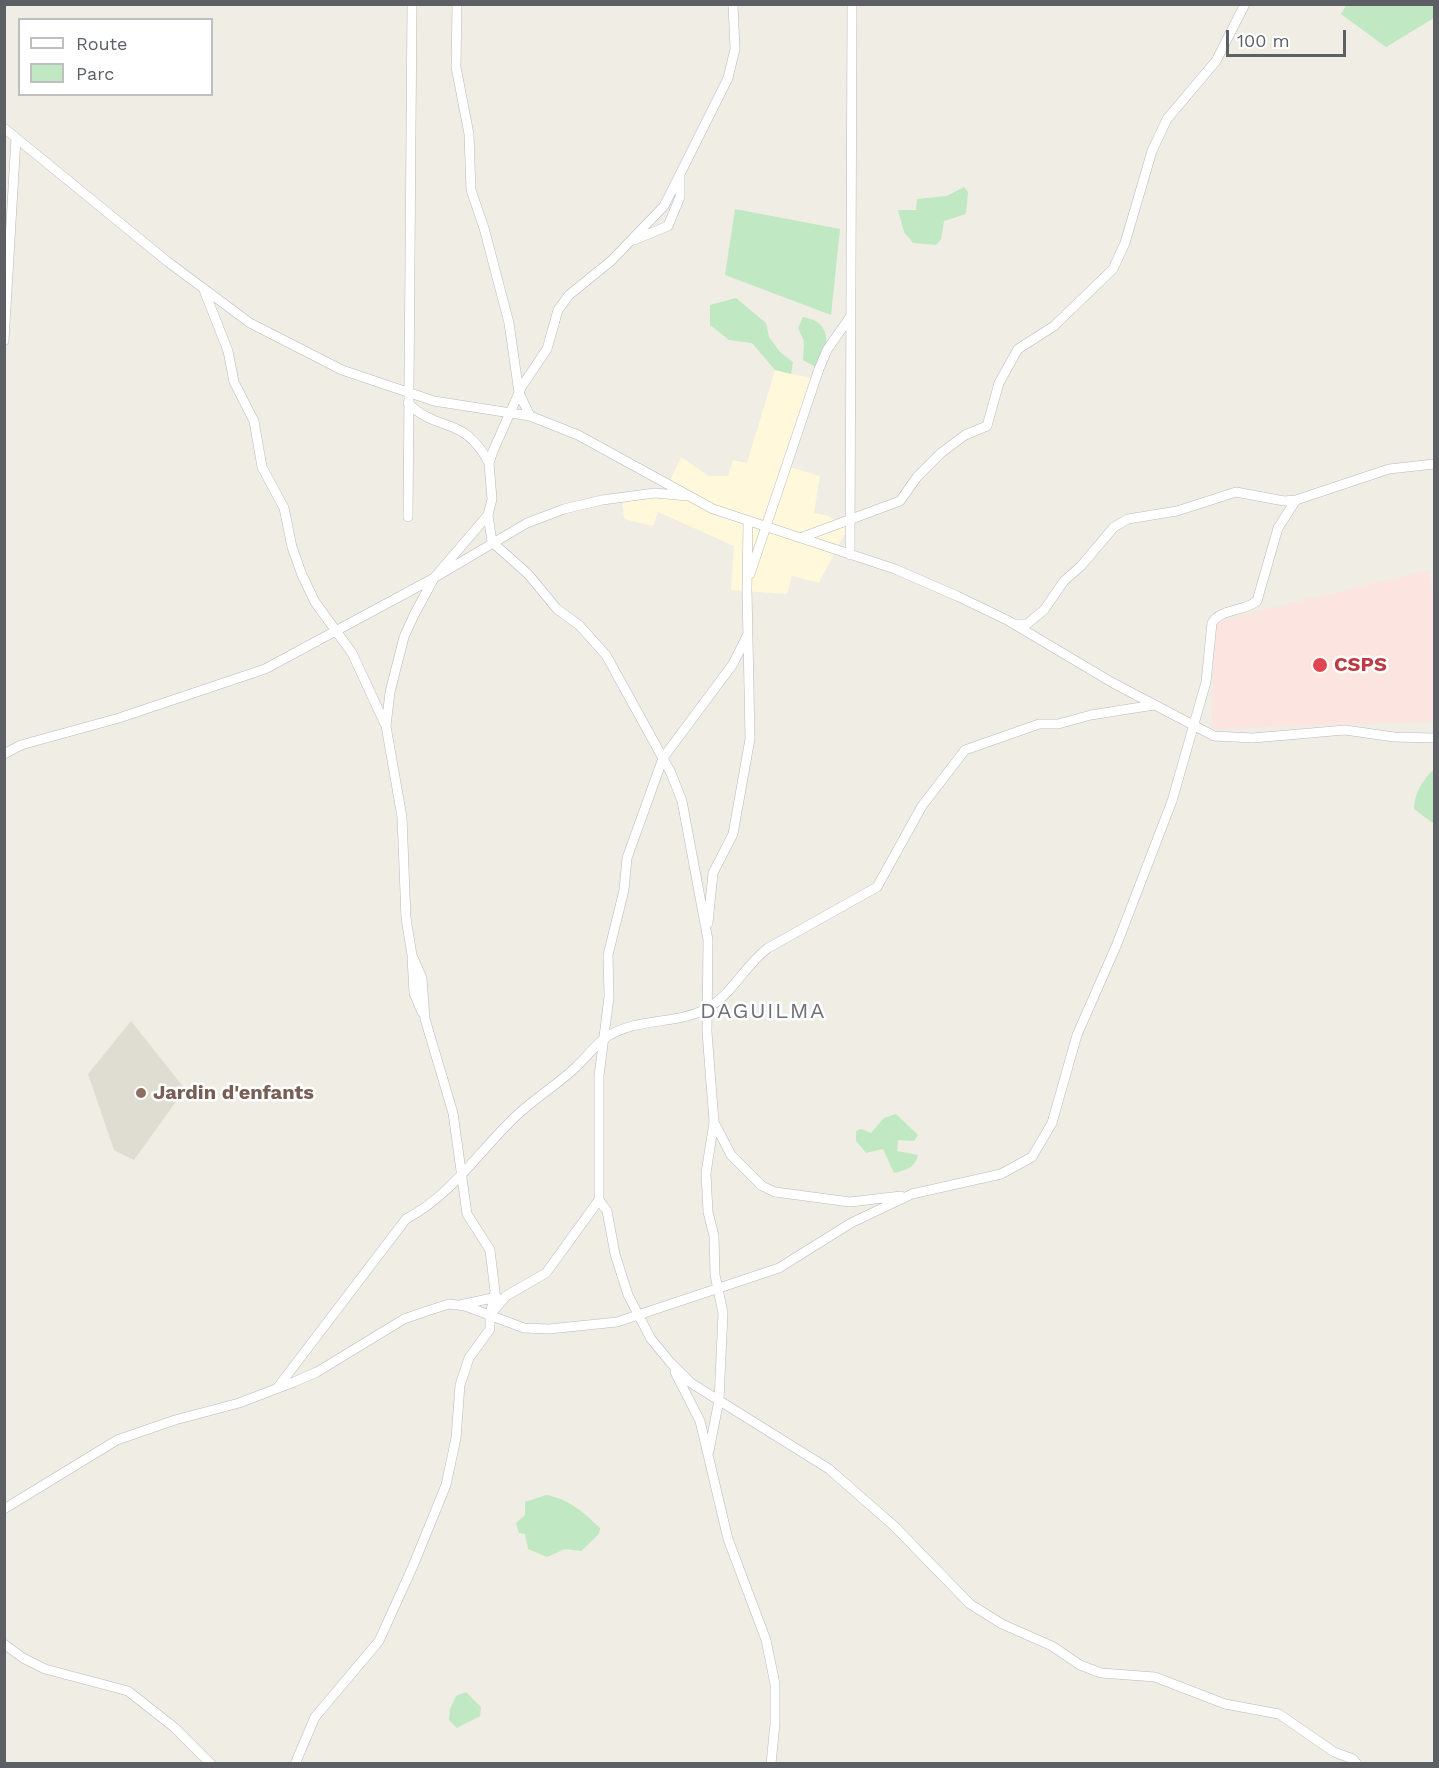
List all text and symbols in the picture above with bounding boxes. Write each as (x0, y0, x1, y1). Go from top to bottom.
legend (18, 18, 213, 96)
scale bar (1229, 18, 1349, 56)
text: 100 m (1237, 30, 1290, 51)
text: Route (76, 33, 128, 54)
text: Parc (76, 63, 114, 84)
place label: CSPS (1334, 653, 1387, 677)
marker: CSPS (1311, 656, 1329, 674)
district label: DAGUILMA (700, 999, 826, 1025)
place label: Jardin d'enfants (153, 1081, 314, 1105)
marker: Jardin d'enfants (134, 1086, 148, 1100)

